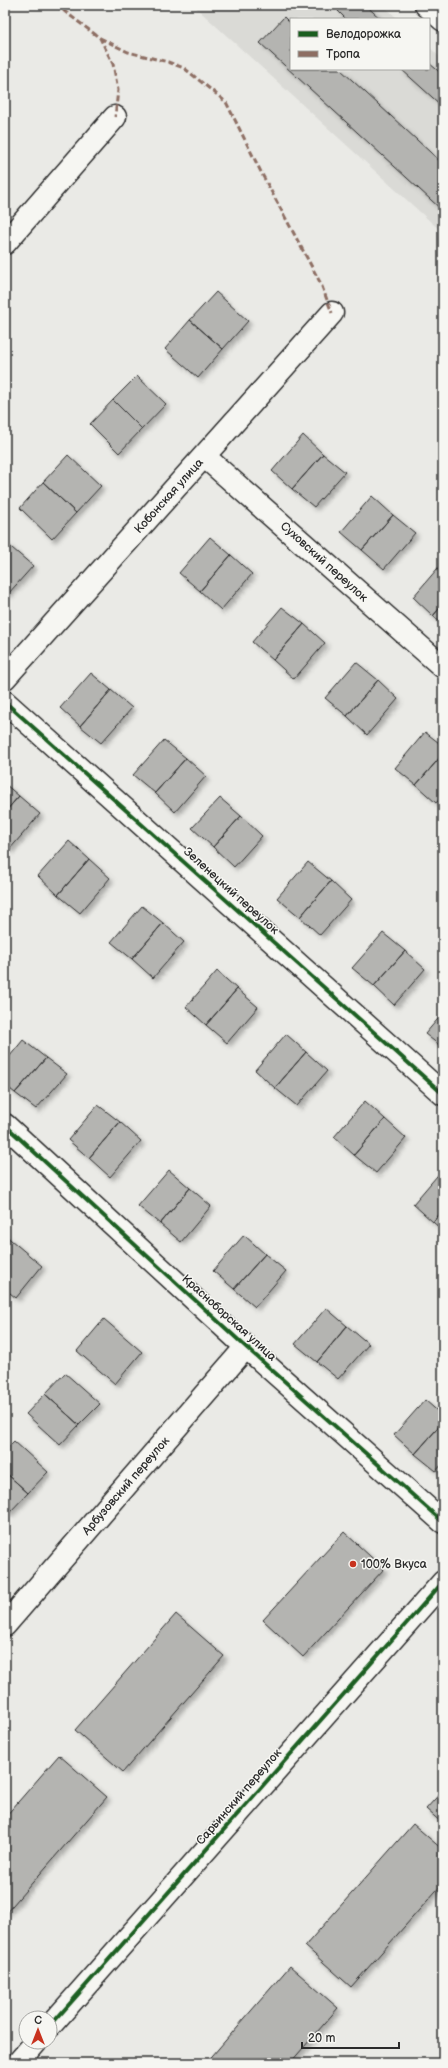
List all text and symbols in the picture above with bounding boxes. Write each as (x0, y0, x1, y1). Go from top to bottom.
legend (290, 18, 430, 70)
text: Велодорожка (326, 27, 401, 42)
text: Тропа (326, 47, 360, 62)
street label: Кобонская улица (131, 455, 207, 537)
street label: Суховский переулок (277, 519, 371, 606)
street label: Зеленецкий переулок (180, 844, 282, 938)
street label: Красноборская улица (178, 1271, 280, 1365)
street label: Арбузовский переулок (78, 1433, 173, 1539)
place label: 100% Вкуса (361, 1557, 427, 1572)
marker: 100% Вкуса (348, 1559, 358, 1569)
street label: Сарьинский переулок (193, 1745, 285, 1848)
north arrow (18, 2010, 58, 2050)
text: С (34, 2014, 42, 2027)
scale bar (302, 2024, 399, 2050)
text: 20 m (308, 2031, 335, 2046)

